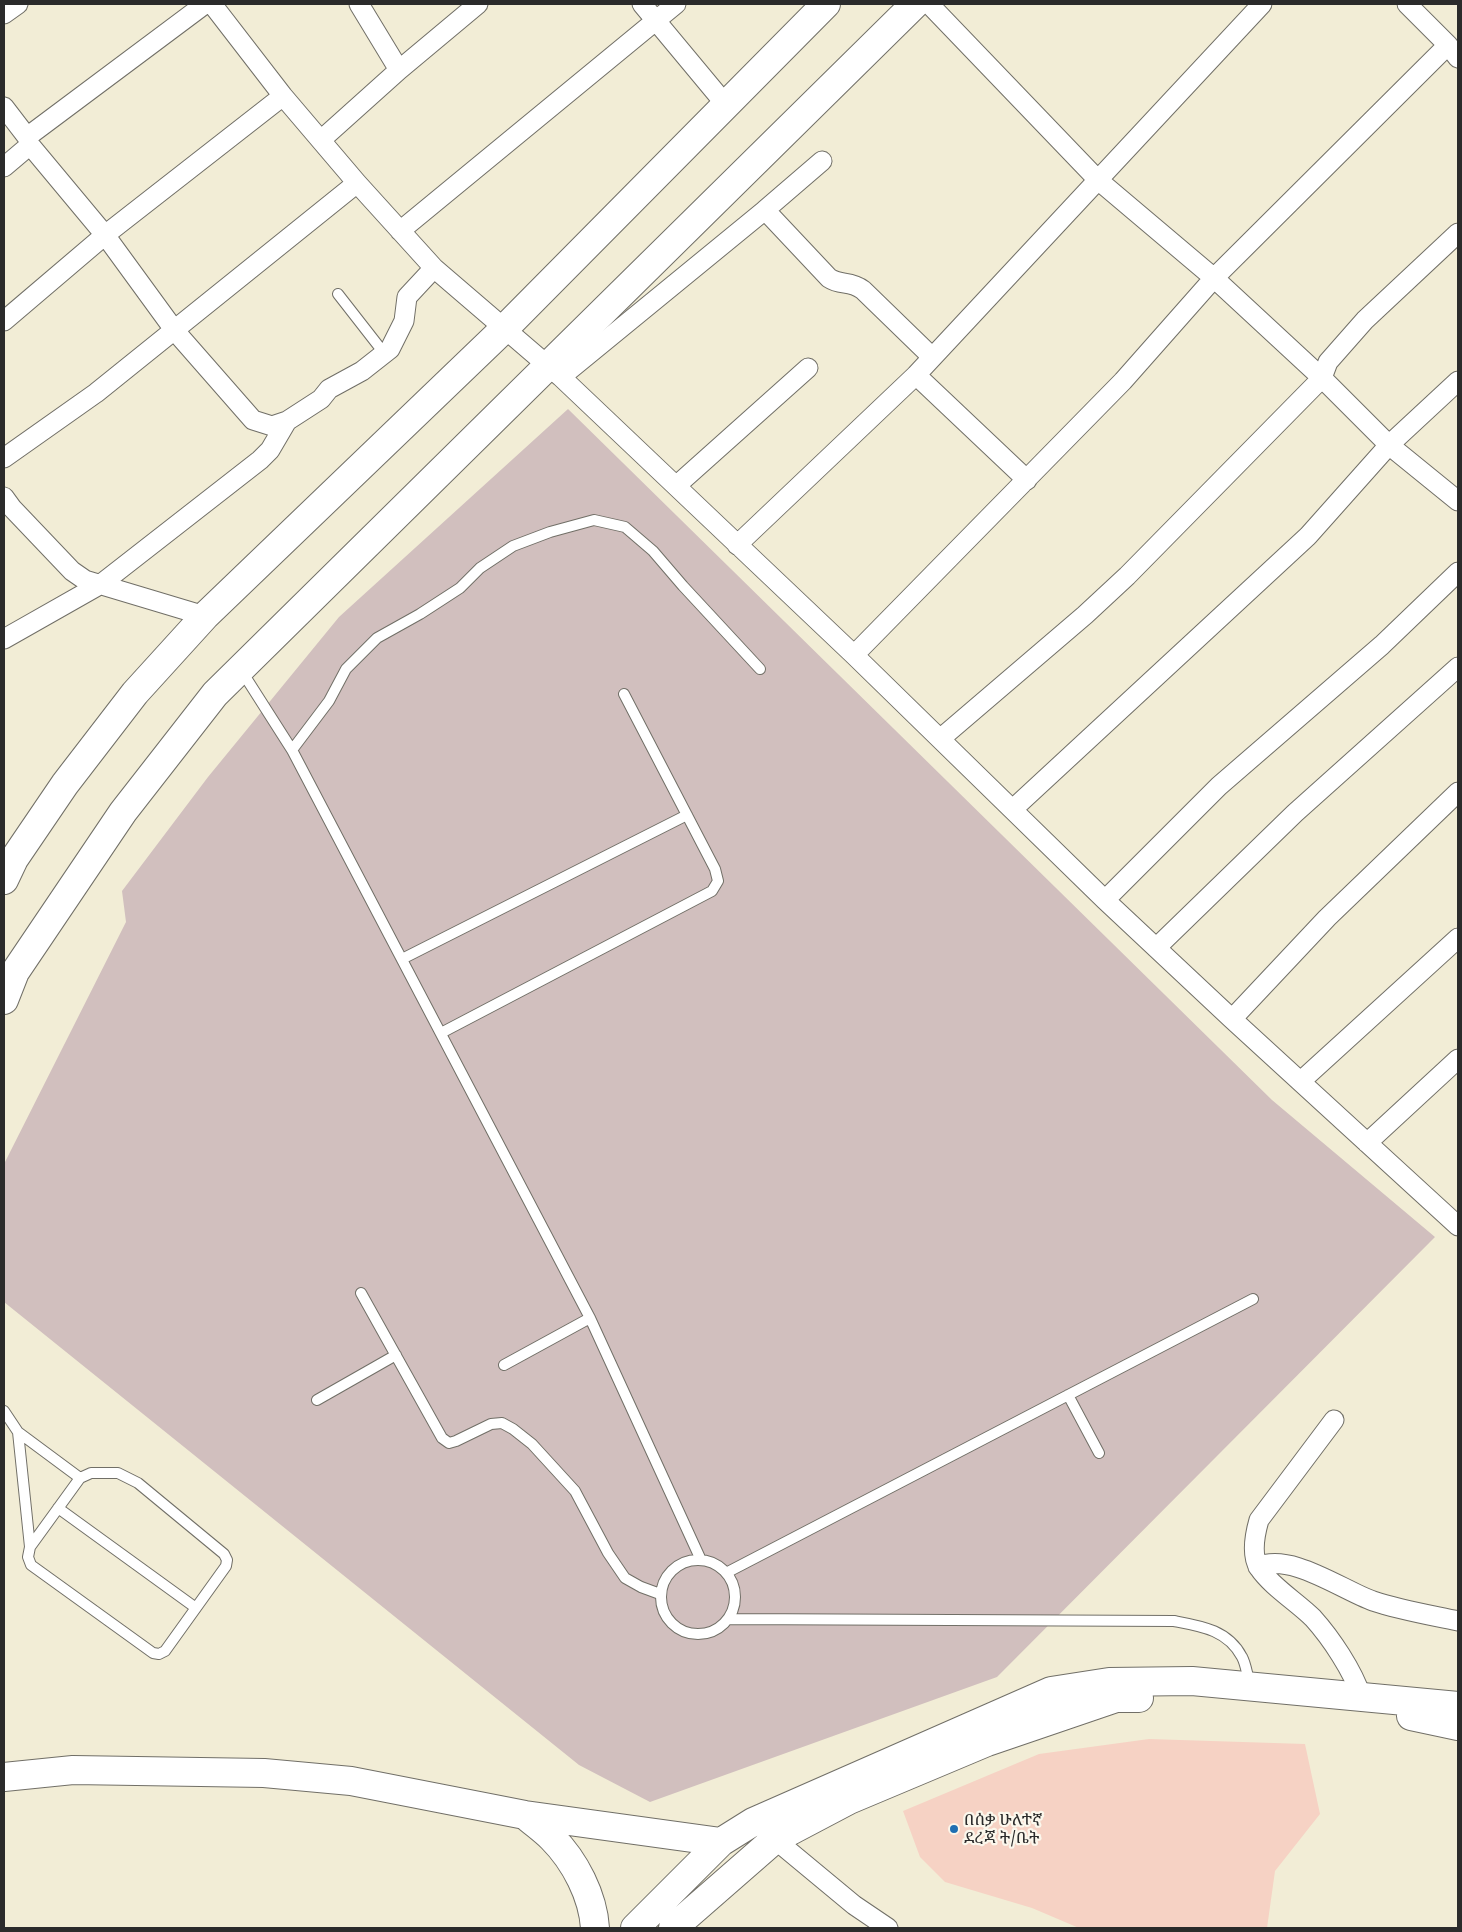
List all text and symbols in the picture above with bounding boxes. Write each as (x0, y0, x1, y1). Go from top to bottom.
place label: በሰቃ ሁለተኛ ደረጃ ት/ቤት (964, 1810, 1042, 1848)
marker: በሰቃ ሁለተኛ ደረጃ ት/ቤት (948, 1823, 960, 1835)

